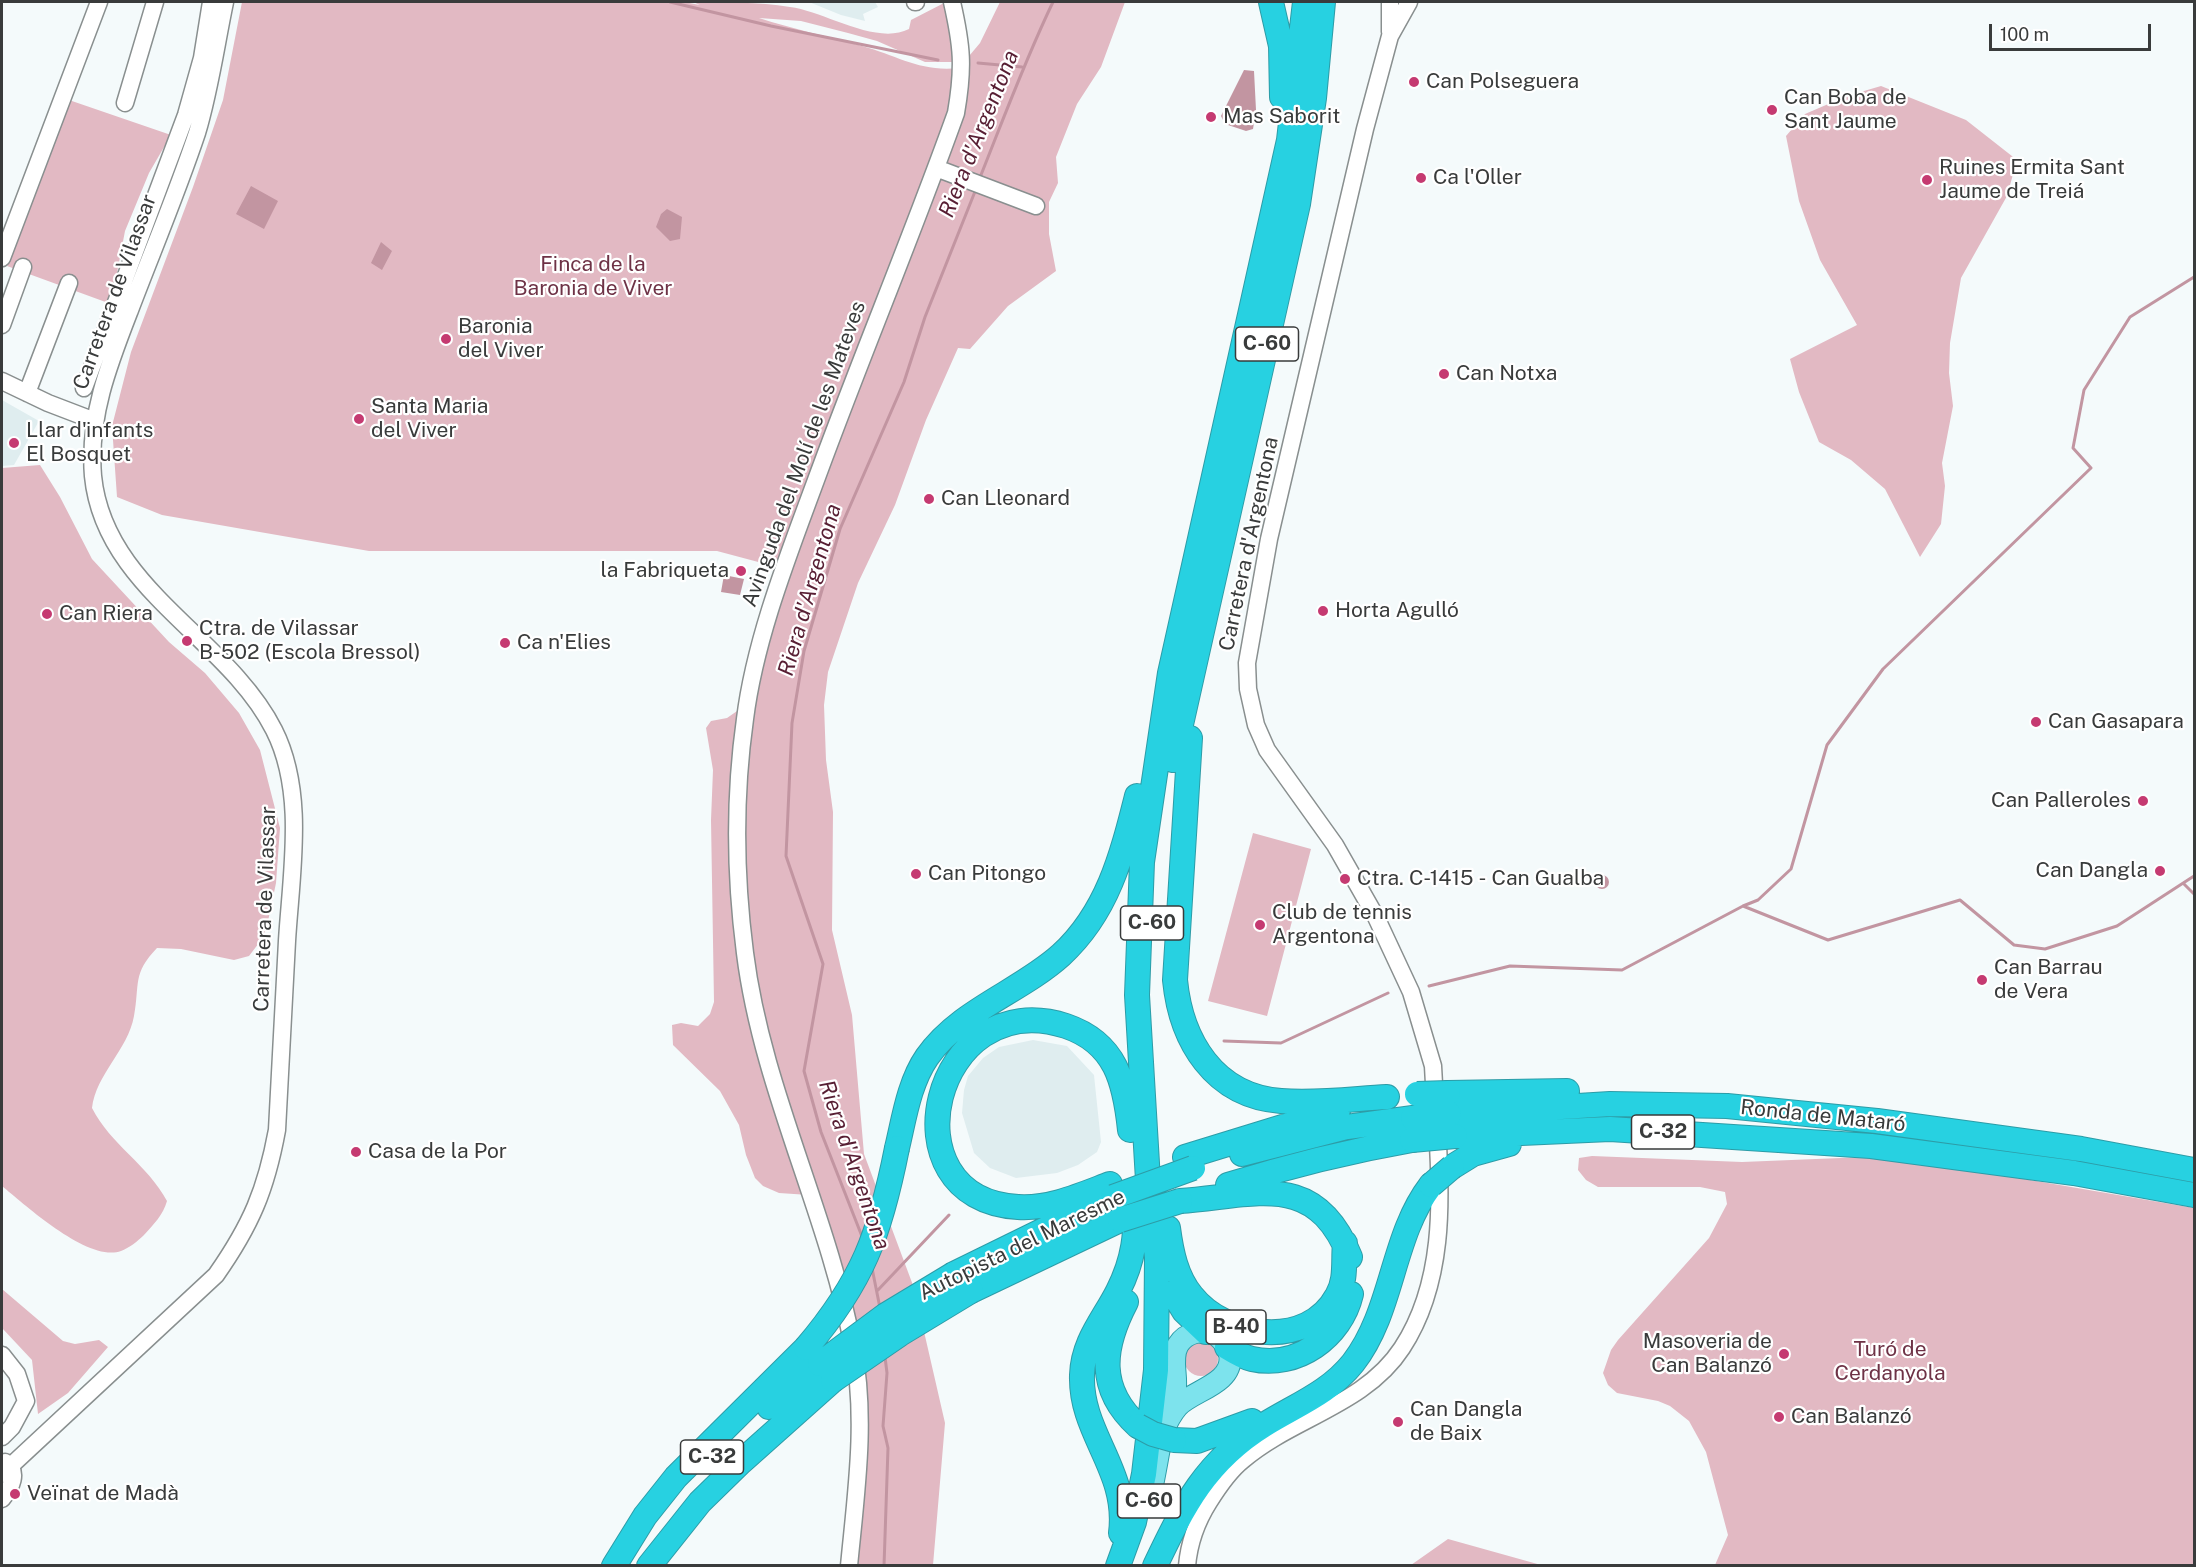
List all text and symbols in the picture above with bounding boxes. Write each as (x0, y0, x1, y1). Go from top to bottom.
scale bar (1992, 12, 2154, 50)
text: 100 m (2000, 24, 2049, 45)
water label: Riera d'Argentona (933, 47, 1025, 221)
place label: Can Polseguera (1426, 69, 1579, 95)
marker: Can Polseguera (1407, 75, 1421, 89)
place label: Can Boba de Sant Jaume (1784, 85, 1907, 135)
marker: Can Boba de Sant Jaume (1765, 103, 1779, 117)
place label: Mas Saborit (1223, 104, 1340, 130)
marker: Mas Saborit (1204, 110, 1218, 124)
place label: Ruines Ermita Sant Jaume de Treiá (1939, 155, 2125, 205)
place label: Ca l'Oller (1433, 165, 1522, 191)
marker: Ca l'Oller (1414, 171, 1428, 185)
marker: Ruines Ermita Sant Jaume de Treiá (1920, 173, 1934, 187)
street label: Carretera de Vilassar (68, 191, 162, 393)
park label: Finca de la Baronia de Viver (514, 252, 672, 302)
street label: Avinguda del Molí de les Mateves (737, 298, 871, 610)
place label: Baronia del Viver (458, 314, 544, 364)
road number: C-60 (1236, 327, 1298, 361)
marker: Baronia del Viver (439, 332, 453, 346)
place label: Can Notxa (1456, 361, 1557, 387)
marker: Can Notxa (1437, 367, 1451, 381)
place label: Santa Maria del Viver (371, 394, 488, 444)
marker: Santa Maria del Viver (352, 412, 366, 426)
place label: Llar d'infants El Bosquet (26, 418, 153, 468)
street label: Carretera d'Argentona (1214, 435, 1284, 653)
marker: Llar d'infants El Bosquet (7, 436, 21, 450)
place label: Can Lleonard (941, 486, 1070, 512)
marker: Can Lleonard (922, 492, 936, 506)
water label: Riera d'Argentona (773, 501, 847, 679)
place label: la Fabriqueta (600, 558, 729, 584)
marker: la Fabriqueta (734, 564, 748, 578)
place label: Horta Agulló (1335, 598, 1459, 624)
place label: Can Riera (59, 601, 153, 627)
marker: Horta Agulló (1316, 604, 1330, 618)
marker: Can Riera (40, 607, 54, 621)
place label: Ctra. de Vilassar B-502 (Escola Bressol) (199, 616, 421, 666)
place label: Ca n'Elies (517, 630, 611, 656)
marker: Ctra. de Vilassar B-502 (Escola Bressol) (180, 634, 194, 648)
marker: Ca n'Elies (498, 636, 512, 650)
place label: Can Gasapara (2048, 709, 2184, 735)
marker: Can Gasapara (2029, 715, 2043, 729)
place label: Can Palleroles (1991, 788, 2131, 814)
marker: Can Palleroles (2136, 794, 2150, 808)
street label: Carretera de Vilassar (249, 806, 281, 1012)
place label: Can Dangla (2036, 858, 2148, 884)
place label: Can Pitongo (928, 861, 1046, 887)
marker: Can Dangla (2153, 864, 2167, 878)
place label: Ctra. C-1415 - Can Gualba (1357, 866, 1604, 892)
marker: Can Pitongo (909, 867, 923, 881)
marker: Ctra. C-1415 - Can Gualba (1338, 872, 1352, 886)
place label: Club de tennis Argentona (1272, 900, 1412, 950)
road number: C-60 (1120, 906, 1184, 940)
marker: Club de tennis Argentona (1253, 918, 1267, 932)
place label: Can Barrau de Vera (1994, 955, 2103, 1005)
marker: Can Barrau de Vera (1975, 973, 1989, 987)
water label: Riera d'Argentona (813, 1077, 895, 1253)
street label: Ronda de Mataró (1739, 1095, 1907, 1137)
road number: C-32 (1632, 1115, 1694, 1149)
place label: Casa de la Por (368, 1139, 507, 1165)
marker: Casa de la Por (349, 1145, 363, 1159)
street label: Autopista del Maresme (915, 1184, 1129, 1306)
road number: B-40 (1206, 1310, 1266, 1344)
place label: Masoveria de Can Balanzó (1643, 1329, 1772, 1379)
park label: Turó de Cerdanyola (1834, 1337, 1946, 1387)
marker: Masoveria de Can Balanzó (1777, 1347, 1791, 1361)
place label: Can Dangla de Baix (1410, 1397, 1522, 1447)
place label: Can Balanzó (1791, 1404, 1912, 1430)
marker: Can Balanzó (1772, 1410, 1786, 1424)
marker: Can Dangla de Baix (1391, 1415, 1405, 1429)
road number: C-32 (680, 1440, 744, 1474)
place label: Veïnat de Madà (27, 1481, 179, 1507)
road number: C-60 (1118, 1484, 1180, 1518)
marker: Veïnat de Madà (8, 1487, 22, 1501)

